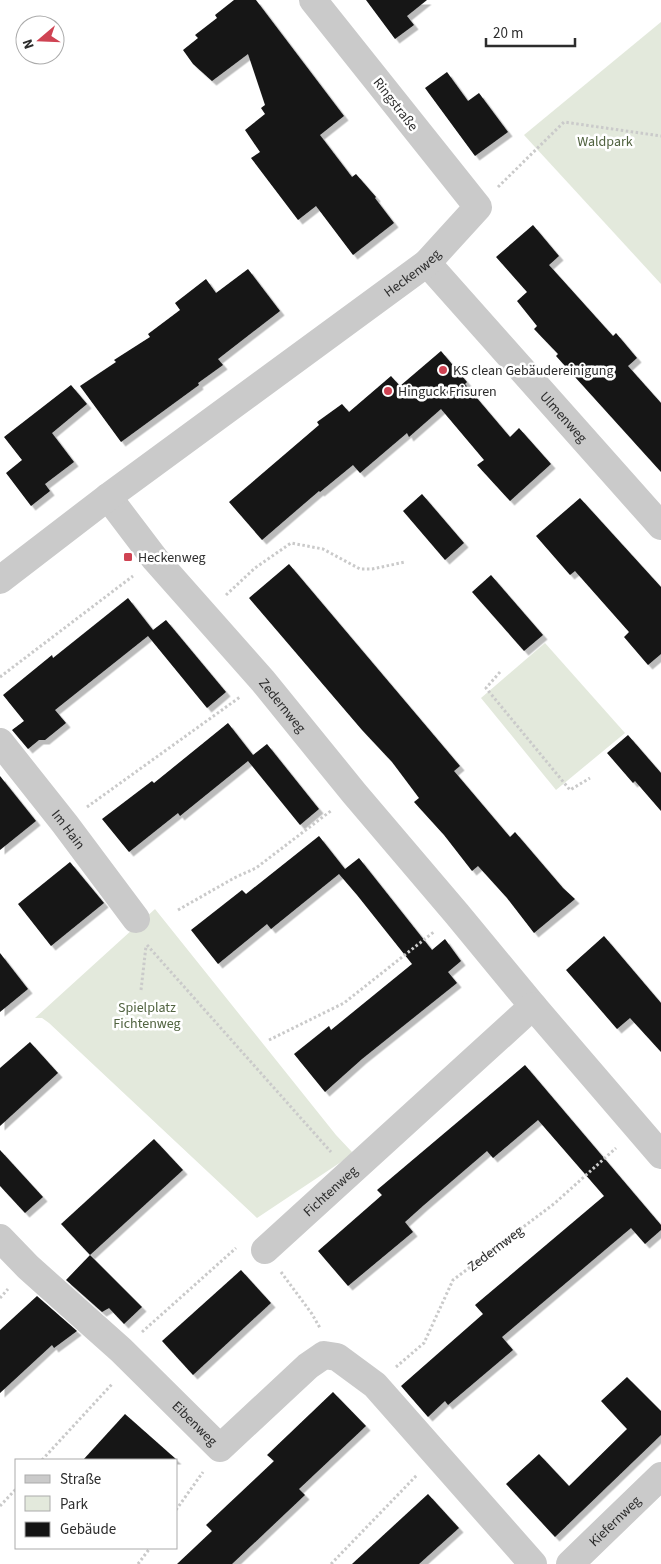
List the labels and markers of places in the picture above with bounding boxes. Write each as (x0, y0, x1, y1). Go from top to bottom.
place label: KS clean Gebäudereinigung (453, 361, 614, 381)
marker: KS clean Gebäudereinigung (437, 364, 449, 376)
place label: Hinguck Frisuren (398, 382, 497, 402)
marker: Hinguck Frisuren (382, 385, 394, 397)
place label: Heckenweg (138, 548, 206, 568)
marker: Heckenweg (122, 551, 134, 563)

